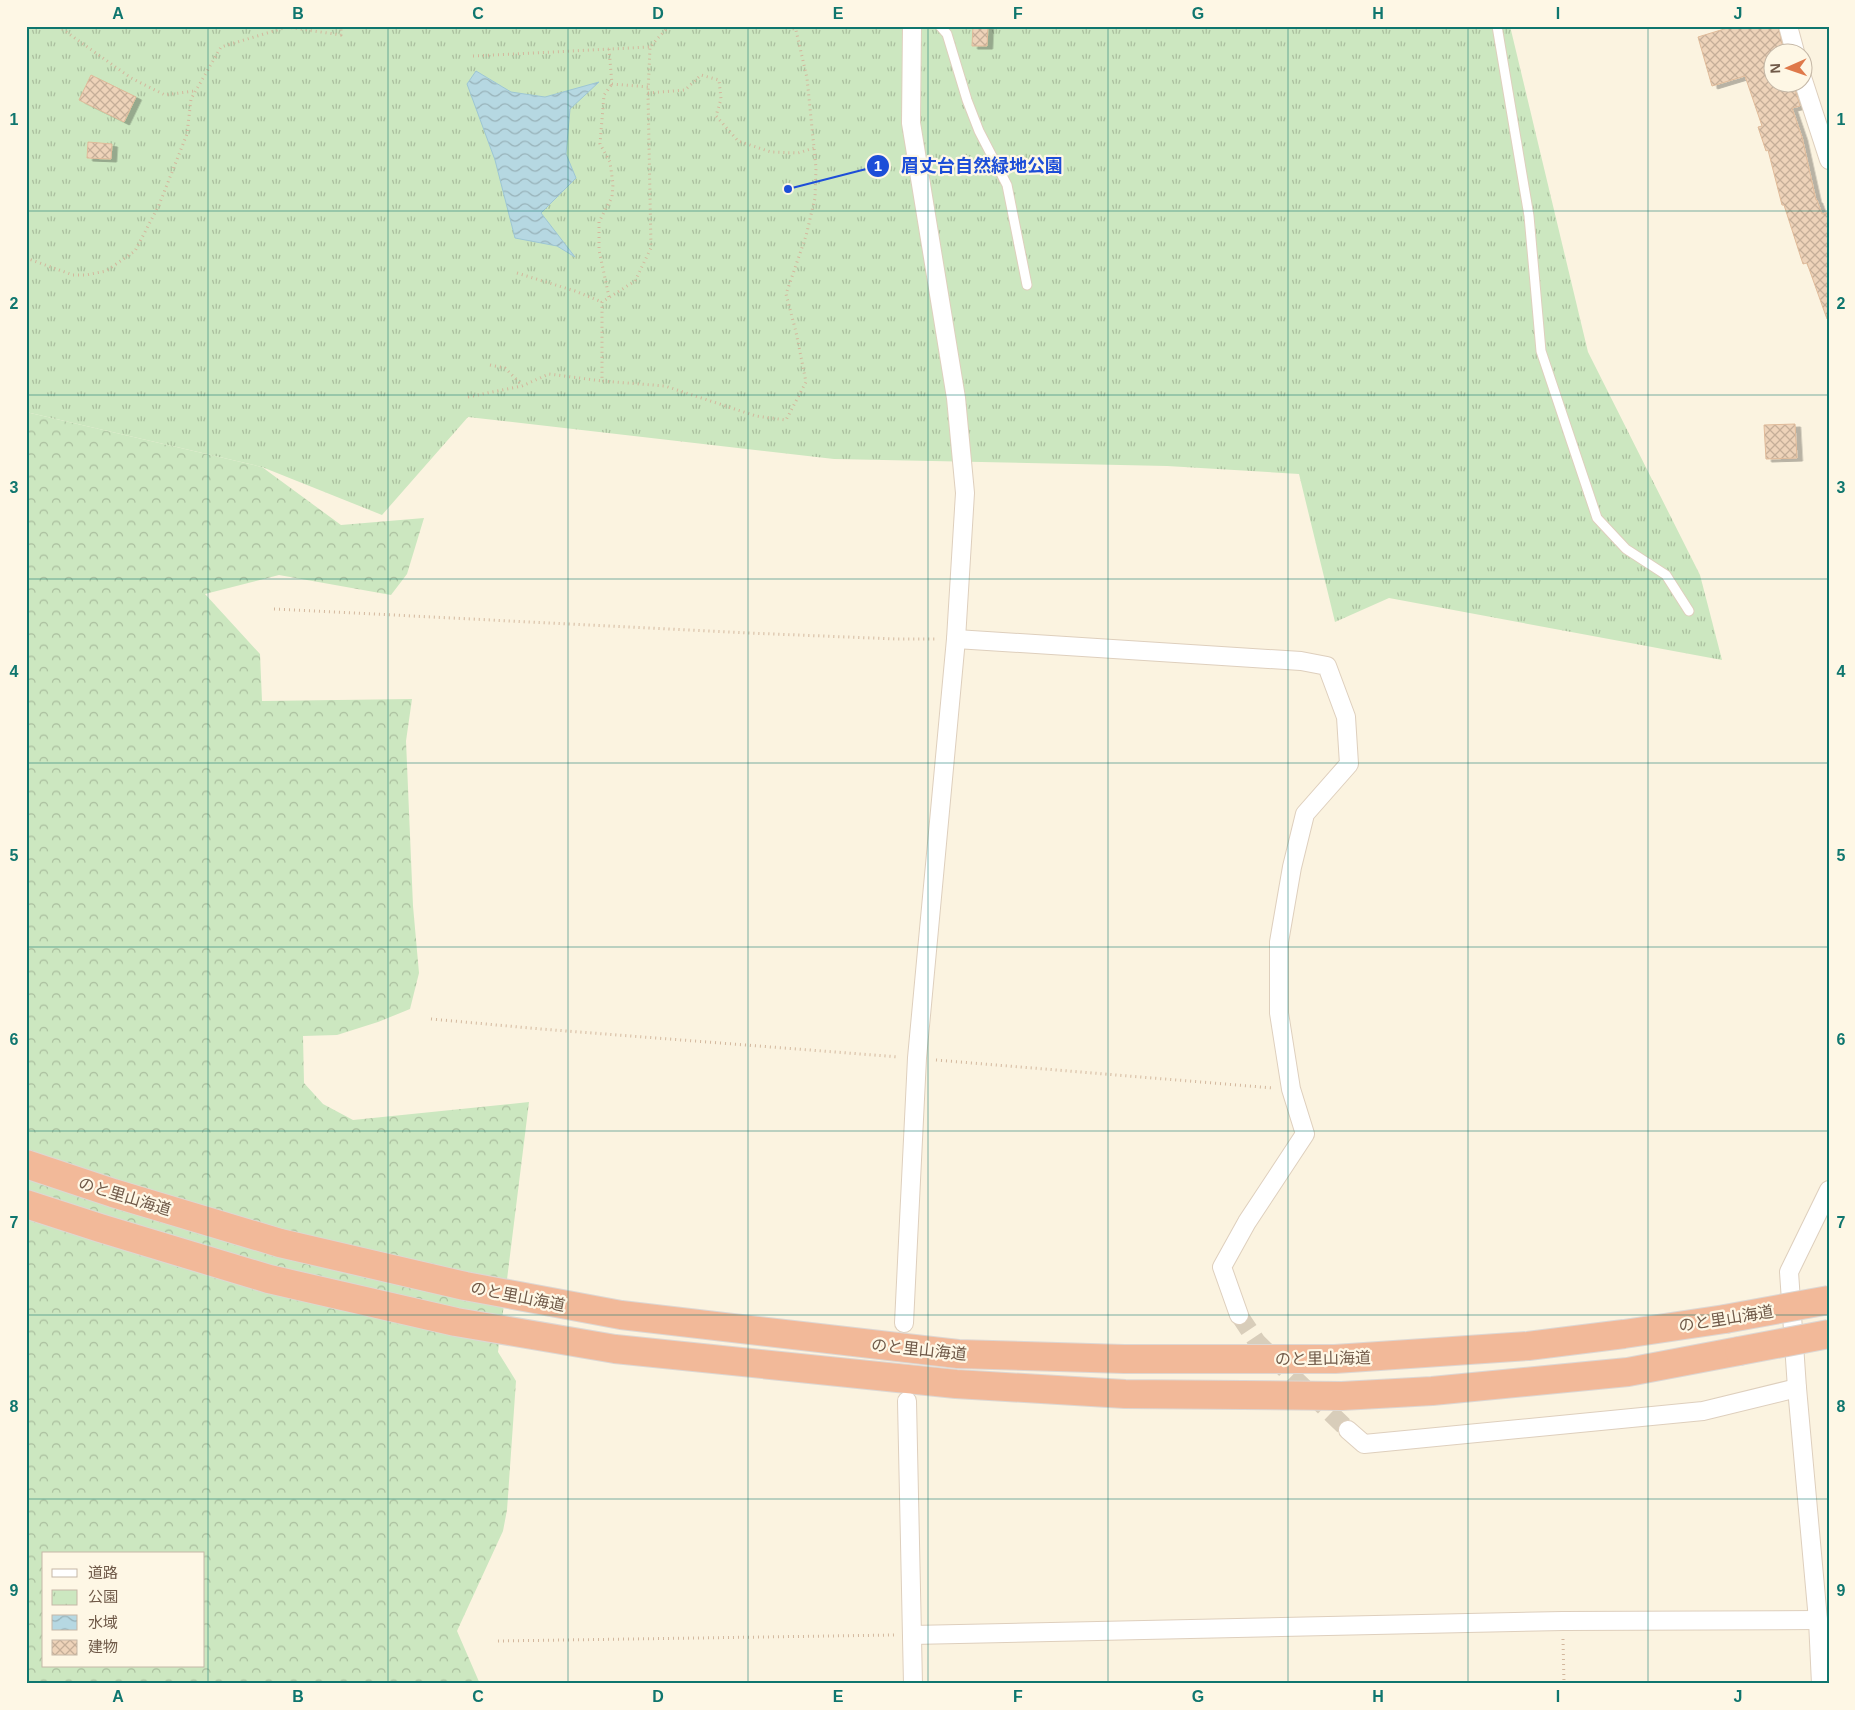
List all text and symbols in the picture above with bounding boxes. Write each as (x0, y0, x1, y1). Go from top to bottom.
text: A (112, 5, 124, 22)
text: B (292, 5, 304, 22)
text: C (472, 5, 484, 22)
text: D (652, 5, 664, 22)
text: E (833, 5, 844, 22)
text: F (1013, 5, 1023, 22)
text: G (1192, 5, 1204, 22)
text: H (1372, 5, 1384, 22)
text: I (1556, 5, 1560, 22)
text: J (1734, 5, 1742, 22)
north arrow (1762, 42, 1812, 92)
text: N (1767, 63, 1783, 74)
text: 1 (10, 111, 19, 128)
text: 1 (1837, 111, 1846, 128)
callout: 眉丈台自然緑地公園 (866, 150, 1073, 183)
text: 眉丈台自然緑地公園 (901, 156, 1063, 176)
text: 1 (874, 157, 882, 174)
text: 2 (10, 295, 19, 312)
text: 2 (1837, 295, 1846, 312)
text: 3 (10, 479, 19, 496)
text: 3 (1837, 479, 1846, 496)
text: 4 (10, 663, 19, 680)
text: 4 (1837, 663, 1846, 680)
text: 5 (10, 847, 19, 864)
text: 5 (1837, 847, 1846, 864)
text: 6 (10, 1031, 19, 1048)
text: 6 (1837, 1031, 1846, 1048)
street label: のと里山海道 (76, 1174, 173, 1219)
text: 7 (10, 1214, 19, 1231)
text: 7 (1837, 1214, 1846, 1231)
street label: のと里山海道 (469, 1279, 567, 1314)
street label: のと里山海道 (1677, 1303, 1775, 1334)
street label: のと里山海道 (870, 1336, 968, 1363)
street label: のと里山海道 (1275, 1349, 1371, 1368)
text: 8 (10, 1398, 19, 1415)
text: 8 (1837, 1398, 1846, 1415)
legend (42, 1552, 205, 1668)
text: 道路 (88, 1564, 118, 1581)
text: 9 (10, 1582, 19, 1599)
text: 9 (1837, 1582, 1846, 1599)
text: 公園 (88, 1588, 118, 1605)
text: 水域 (88, 1614, 118, 1631)
text: 建物 (88, 1638, 118, 1655)
text: A (112, 1688, 124, 1705)
text: B (292, 1688, 304, 1705)
text: C (472, 1688, 484, 1705)
text: D (652, 1688, 664, 1705)
text: E (833, 1688, 844, 1705)
text: F (1013, 1688, 1023, 1705)
text: G (1192, 1688, 1204, 1705)
text: H (1372, 1688, 1384, 1705)
text: I (1556, 1688, 1560, 1705)
text: J (1734, 1688, 1742, 1705)

